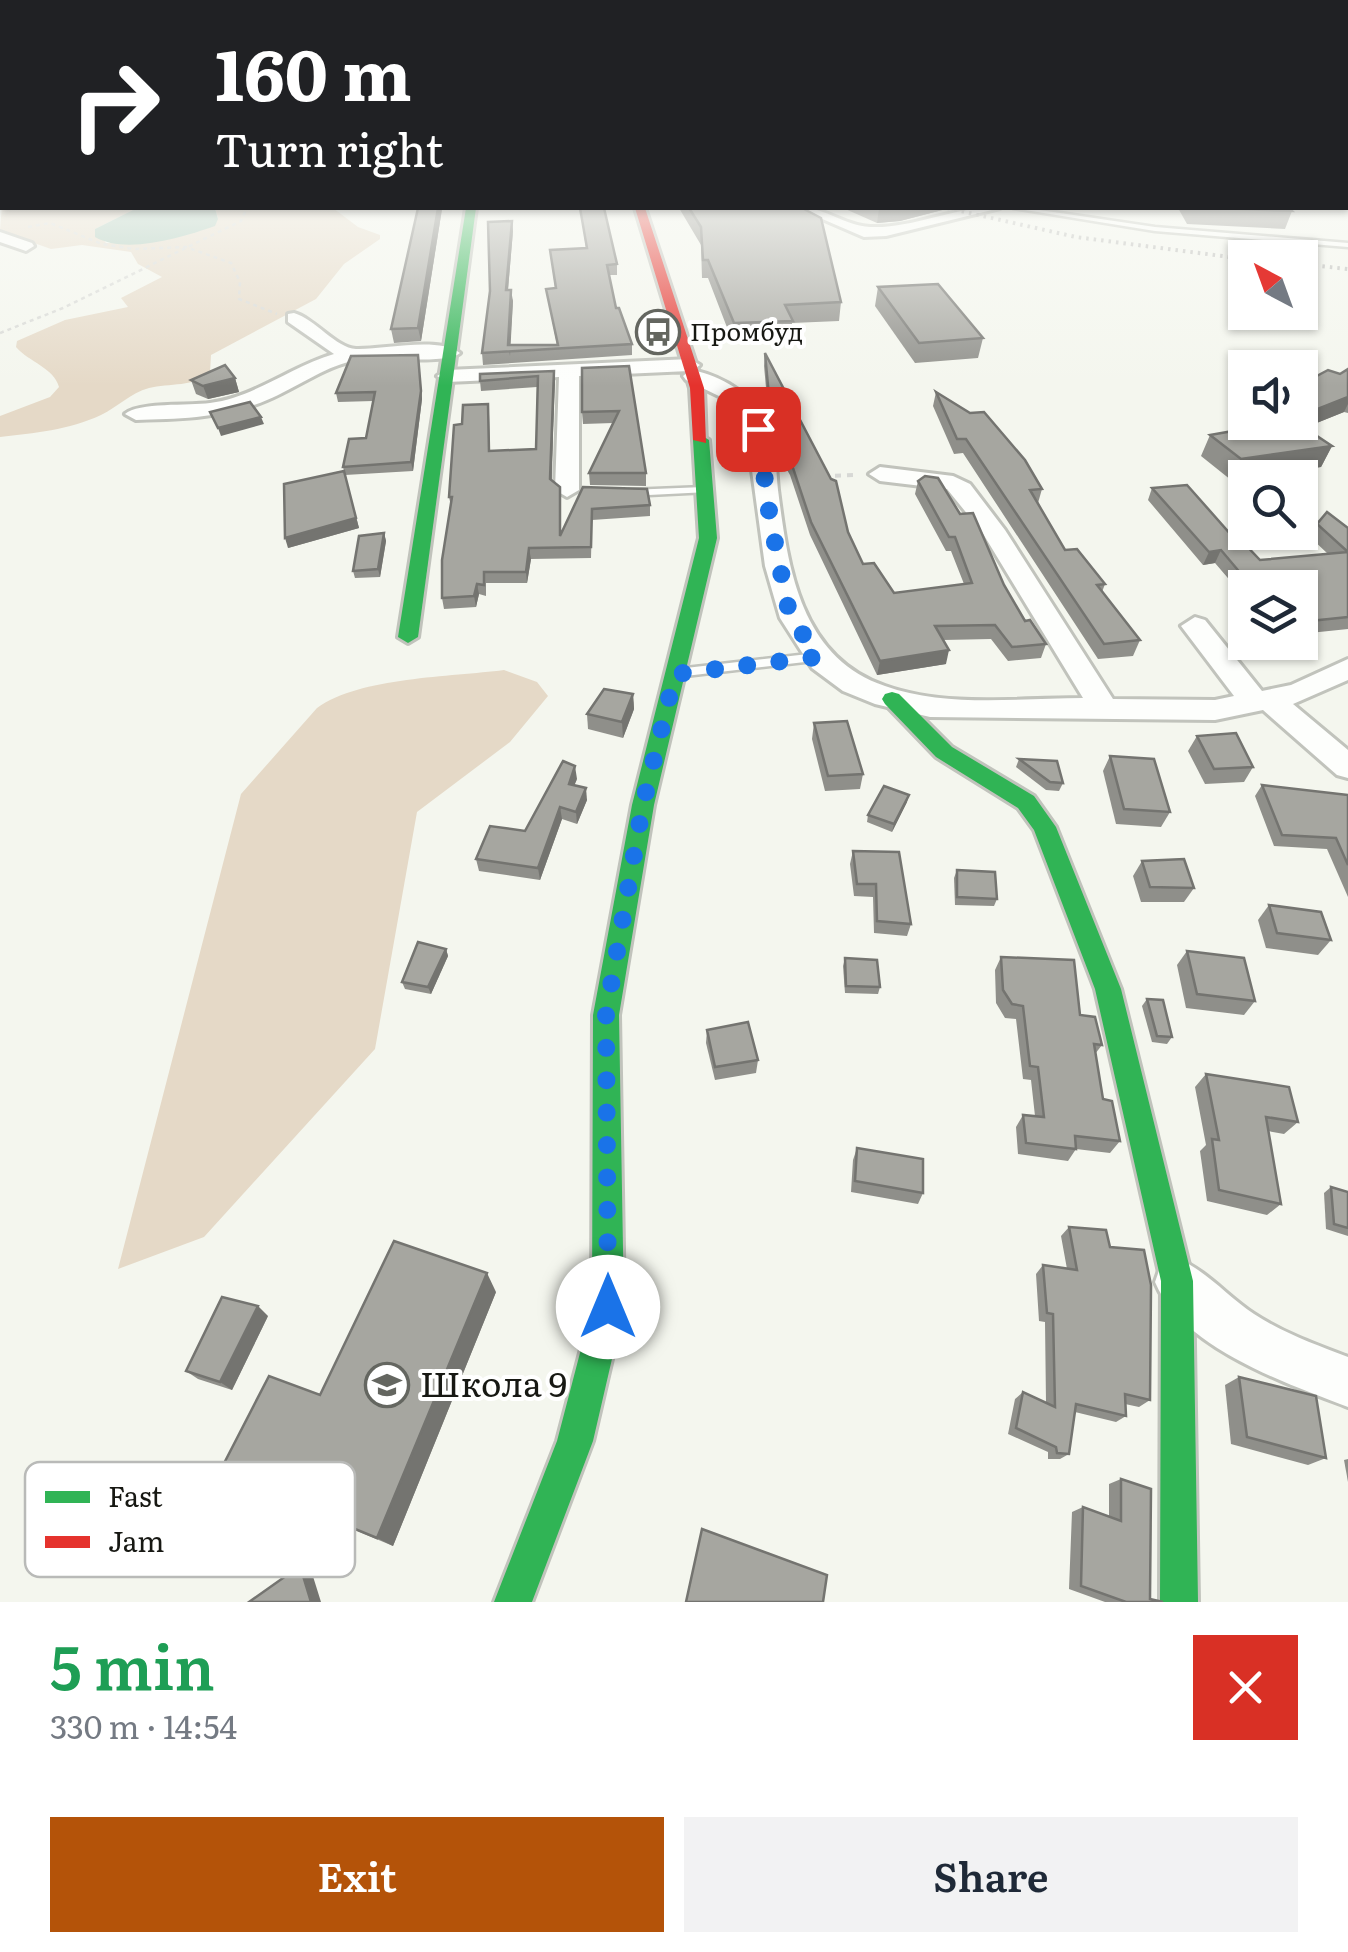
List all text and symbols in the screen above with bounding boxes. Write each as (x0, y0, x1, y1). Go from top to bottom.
text: 160 m (215, 19, 412, 123)
icon: right (50, 40, 180, 170)
text: Turn right (215, 114, 443, 181)
north arrow (1228, 240, 1318, 330)
map controls (1228, 240, 1318, 660)
bus stop icon: Промбуд (635, 309, 681, 355)
place label: Промбуд (690, 312, 803, 349)
button: sound (1228, 350, 1318, 440)
pin (716, 387, 801, 472)
icon: arrive (731, 402, 786, 457)
button: search (1228, 460, 1318, 550)
button: layers (1228, 570, 1318, 660)
position arrow (556, 1255, 660, 1359)
place label: Школа 9 (420, 1356, 567, 1408)
school or university icon: Школа 9 (364, 1362, 410, 1408)
legend (25, 1462, 355, 1577)
text: Fast (108, 1474, 163, 1516)
text: Jam (108, 1519, 164, 1561)
text: 5 min (50, 1619, 215, 1708)
button: close (1193, 1635, 1298, 1740)
text: 330 m · 14:54 (50, 1701, 237, 1749)
button: Exit (50, 1817, 664, 1932)
button: Share (684, 1817, 1298, 1932)

